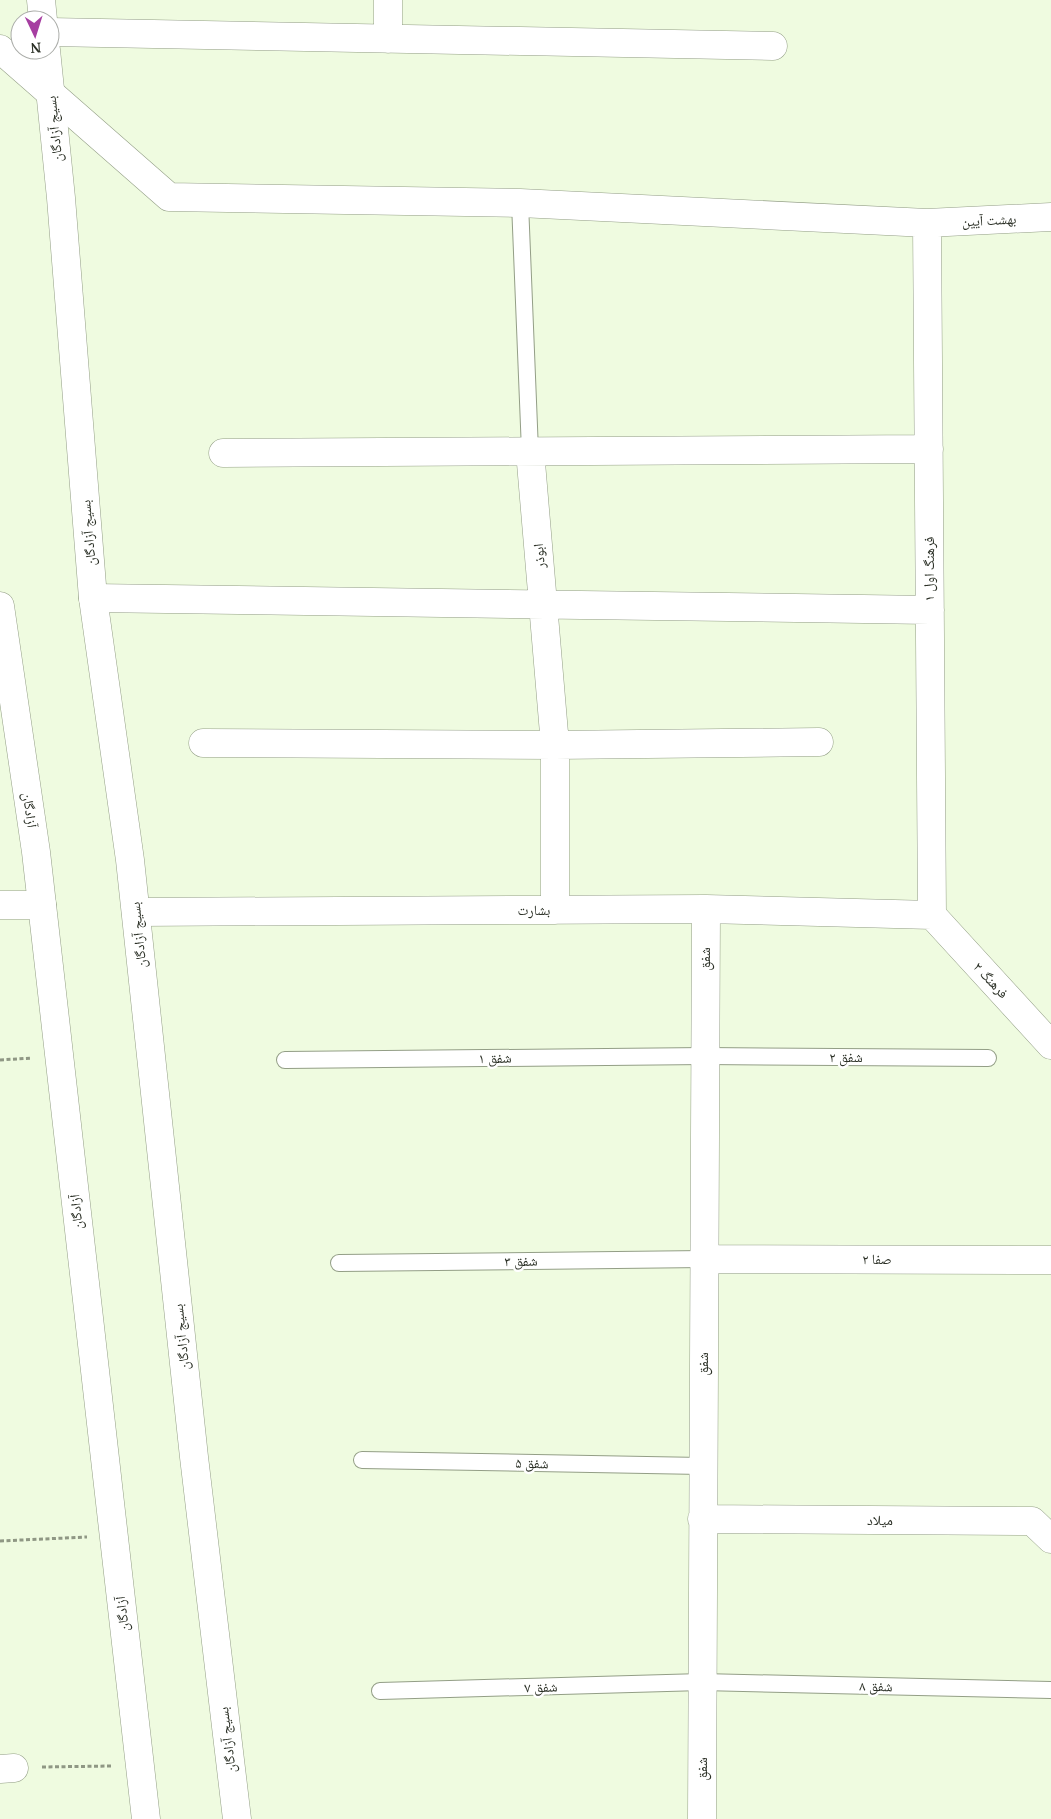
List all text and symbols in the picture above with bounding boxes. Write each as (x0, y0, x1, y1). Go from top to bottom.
north arrow (10, 10, 60, 60)
text: N (30, 39, 42, 58)
street label: بسیج آزادگان (41, 95, 67, 163)
street label: بهشت آیین (961, 209, 1017, 230)
street label: بسیج آزادگان (75, 499, 101, 567)
street label: فرهنگ اول ۱ (919, 536, 938, 601)
street label: ابوذر (528, 543, 549, 570)
street label: آزادگان (19, 791, 42, 829)
street label: بشارت (518, 900, 551, 919)
street label: بسیج آزادگان (125, 901, 151, 969)
street label: شفق (695, 947, 715, 971)
street label: فرهنگ ۲ (970, 957, 1013, 1002)
street label: شفق ۲ (829, 1047, 863, 1067)
street label: شفق ۱ (478, 1048, 512, 1068)
street label: آزادگان (64, 1193, 87, 1231)
street label: صفا ۲ (862, 1249, 892, 1268)
street label: شفق ۳ (504, 1251, 538, 1271)
street label: بسیج آزادگان (168, 1303, 194, 1371)
street label: شفق (693, 1352, 713, 1376)
street label: شفق ۵ (515, 1453, 549, 1473)
street label: میلاد (867, 1510, 893, 1529)
street label: آزادگان (110, 1595, 133, 1633)
street label: شفق ۷ (524, 1676, 558, 1698)
street label: شفق ۸ (859, 1676, 893, 1696)
street label: بسیج آزادگان (213, 1706, 241, 1774)
street label: شفق (692, 1757, 712, 1781)

